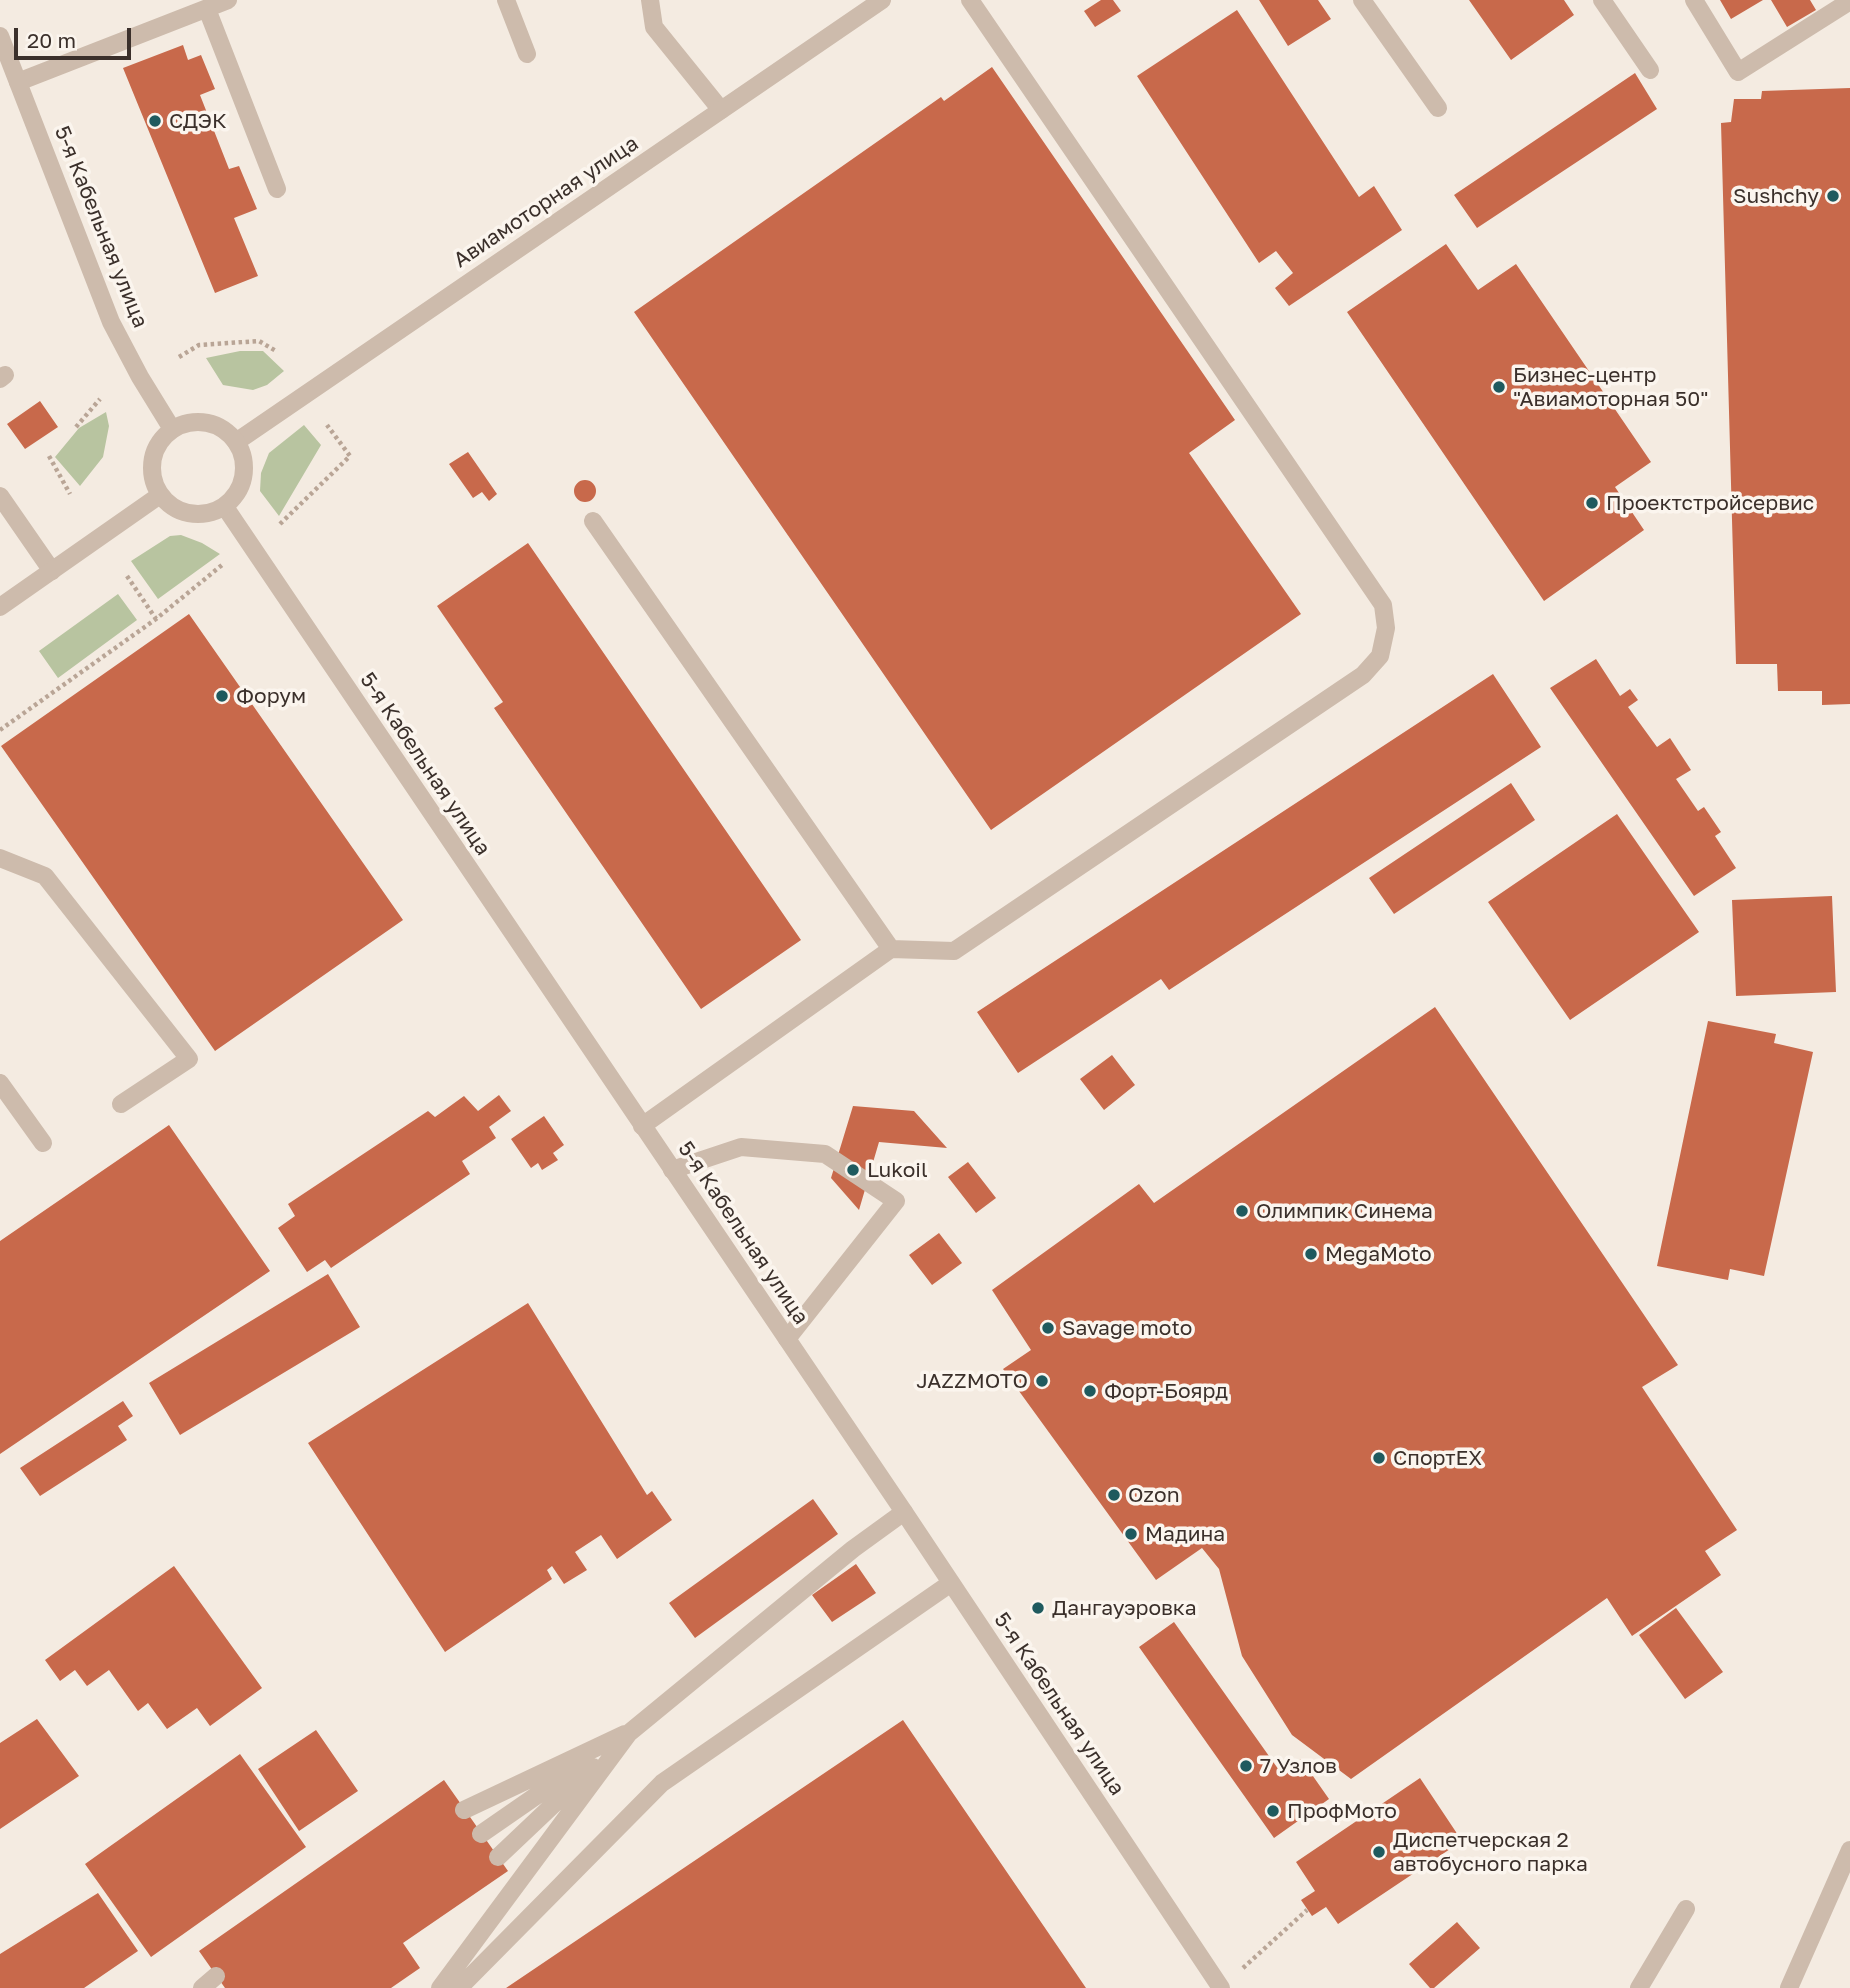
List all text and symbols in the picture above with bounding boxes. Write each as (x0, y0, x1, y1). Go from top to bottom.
scale bar (18, 14, 135, 58)
text: 20 m (27, 27, 76, 53)
place label: СДЭК (169, 108, 227, 134)
marker: СДЭК (147, 113, 163, 129)
street label: 5-я Кабельная улица (49, 123, 153, 331)
street label: Авиамоторная улица (449, 131, 643, 273)
place label: Sushchy (1733, 183, 1819, 209)
marker: Sushchy (1825, 188, 1841, 204)
place label: Бизнес-центр "Авиамоторная 50" (1513, 362, 1709, 412)
marker: Бизнес-центр "Авиамоторная 50" (1491, 379, 1507, 395)
place label: Проектстройсервис (1606, 490, 1814, 516)
marker: Проектстройсервис (1584, 495, 1600, 511)
street label: 5-я Кабельная улица (354, 668, 496, 860)
place label: Форум (236, 683, 306, 709)
marker: Форум (214, 688, 230, 704)
street label: 5-я Кабельная улица (672, 1137, 814, 1329)
place label: Lukoil (867, 1157, 928, 1183)
marker: Lukoil (845, 1162, 861, 1178)
place label: Олимпик Синема (1256, 1198, 1433, 1224)
marker: Олимпик Синема (1234, 1203, 1250, 1219)
place label: MegaMoto (1325, 1241, 1432, 1267)
marker: MegaMoto (1303, 1246, 1319, 1262)
place label: Savage moto (1062, 1315, 1192, 1341)
marker: Savage moto (1040, 1320, 1056, 1336)
place label: JAZZMOTO (916, 1368, 1028, 1394)
marker: JAZZMOTO (1034, 1373, 1050, 1389)
place label: Форт-Боярд (1104, 1378, 1228, 1404)
marker: Форт-Боярд (1082, 1383, 1098, 1399)
place label: СпортEX (1393, 1445, 1482, 1471)
marker: СпортEX (1371, 1450, 1387, 1466)
place label: Ozon (1128, 1482, 1180, 1508)
marker: Ozon (1106, 1487, 1122, 1503)
place label: Мадина (1145, 1521, 1225, 1547)
marker: Мадина (1123, 1526, 1139, 1542)
place label: Дангауэровка (1052, 1595, 1197, 1621)
marker: Дангауэровка (1030, 1600, 1046, 1616)
street label: 5-я Кабельная улица (988, 1608, 1130, 1800)
place label: 7 Узлов (1260, 1753, 1337, 1779)
marker: 7 Узлов (1238, 1758, 1254, 1774)
place label: ПрофМото (1287, 1798, 1397, 1824)
marker: ПрофМото (1265, 1803, 1281, 1819)
place label: Диспетчерская 2 автобусного парка (1393, 1827, 1588, 1877)
marker: Диспетчерская 2 автобусного парка (1371, 1844, 1387, 1860)

